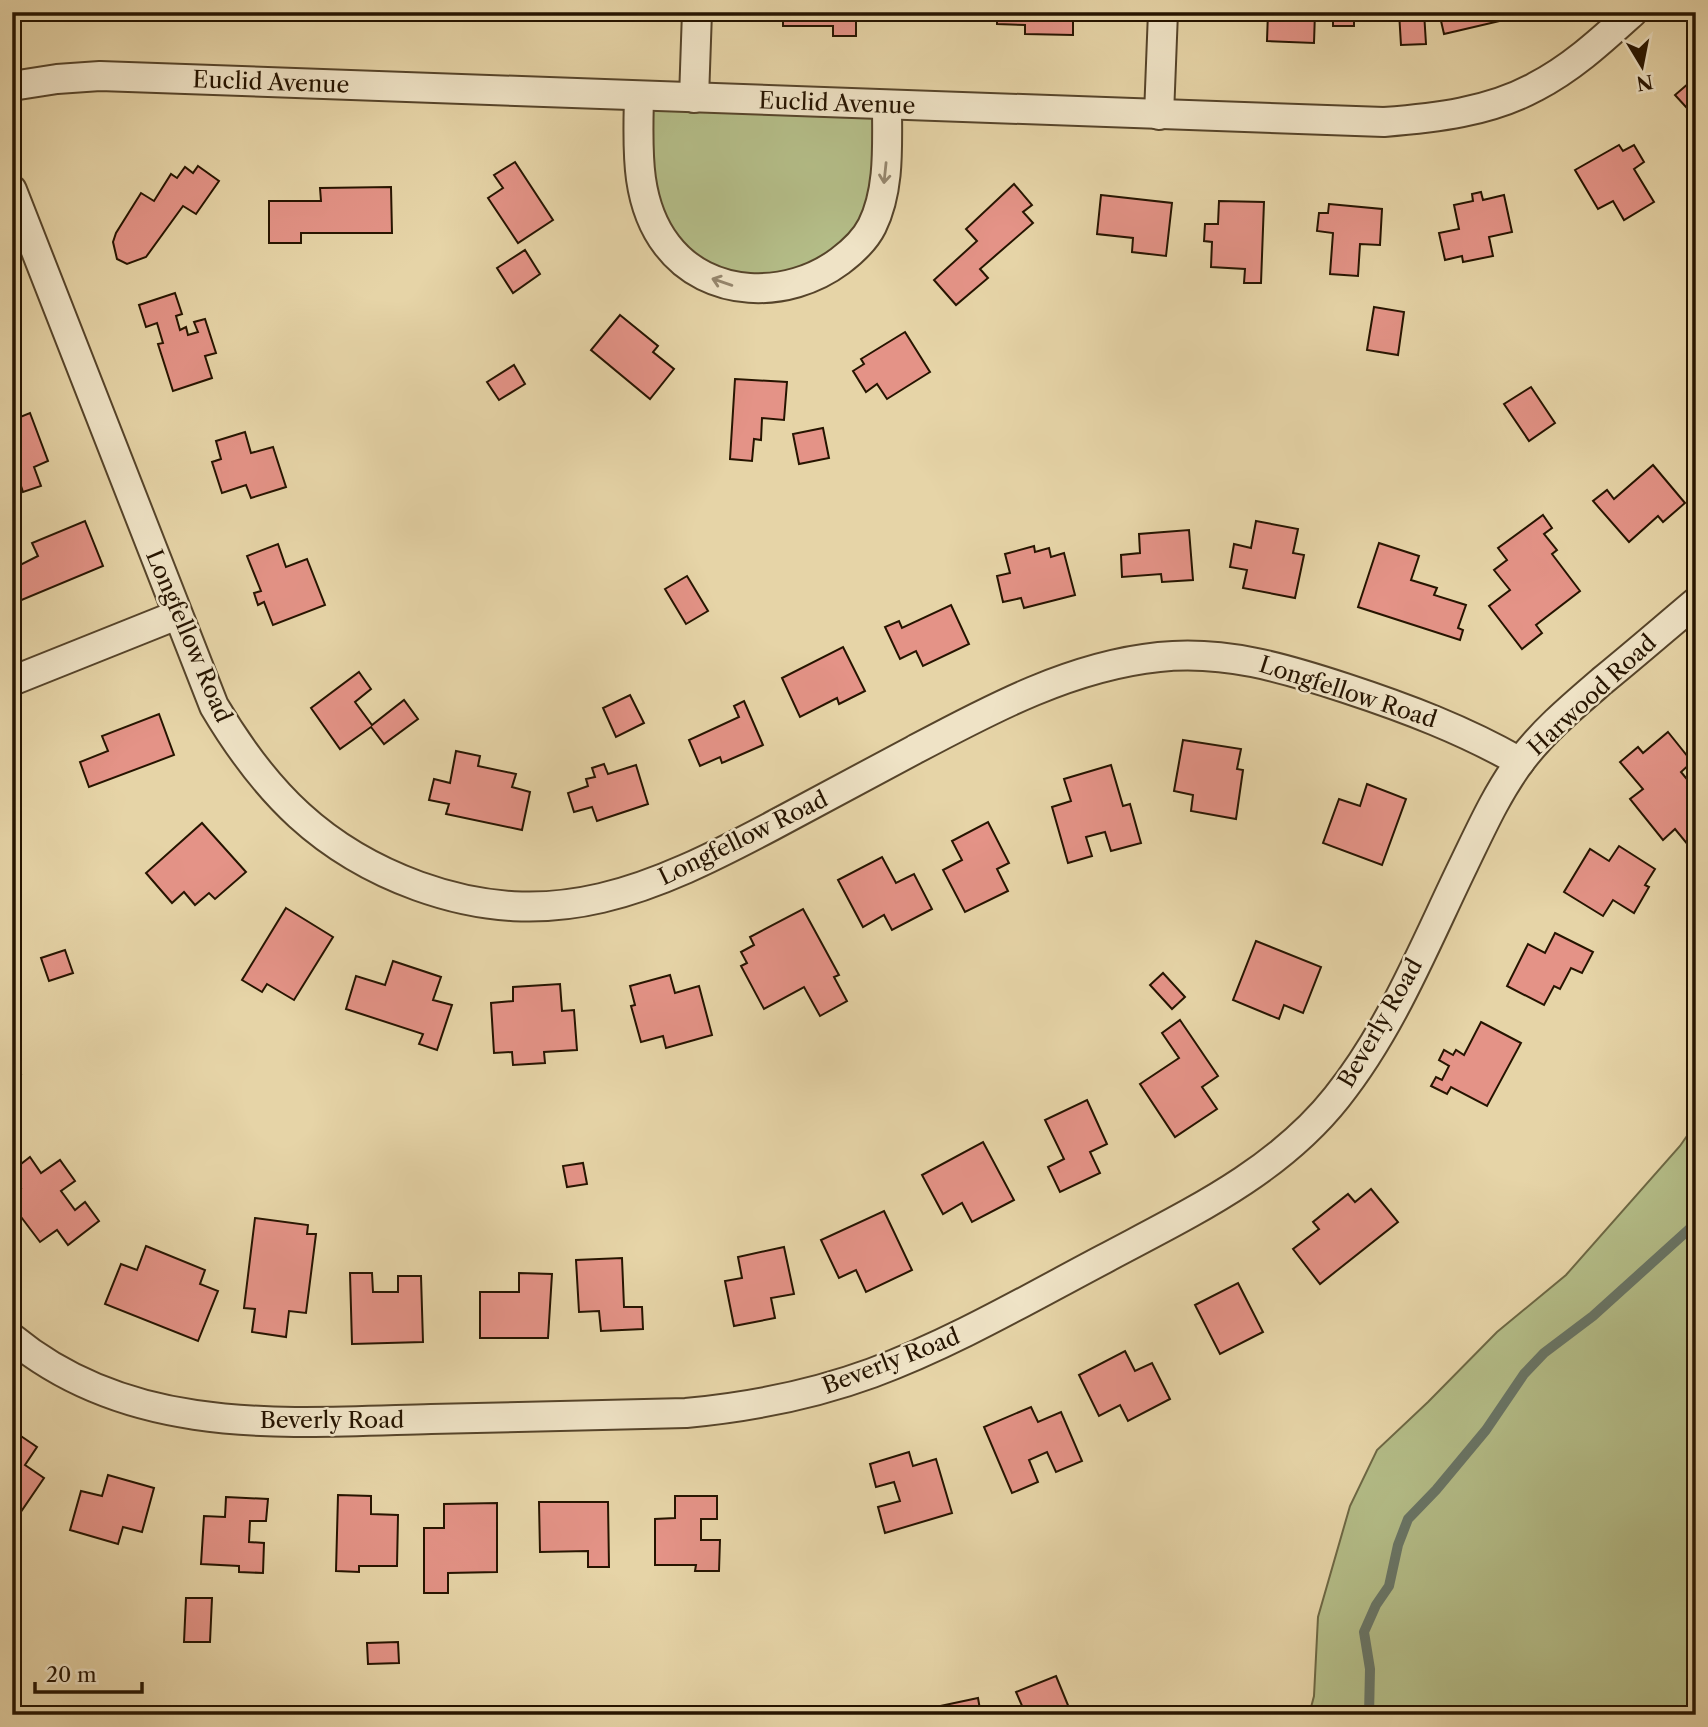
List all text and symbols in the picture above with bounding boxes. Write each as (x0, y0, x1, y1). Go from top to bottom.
north arrow (1606, 32, 1676, 102)
street label: Euclid Avenue (192, 65, 350, 99)
text: N (1635, 69, 1655, 95)
street label: Euclid Avenue (758, 86, 916, 120)
one-way arrow (878, 161, 891, 184)
one-way arrow (712, 275, 734, 287)
street label: Longfellow Road (140, 545, 238, 727)
street label: Harwood Road (1522, 628, 1662, 762)
street label: Longfellow Road (1256, 650, 1440, 734)
street label: Longfellow Road (654, 785, 832, 891)
street label: Beverly Road (1332, 953, 1428, 1093)
street label: Beverly Road (818, 1322, 964, 1400)
street label: Beverly Road (260, 1406, 404, 1434)
scale bar (35, 1650, 142, 1694)
text: 20 m (46, 1662, 97, 1687)

